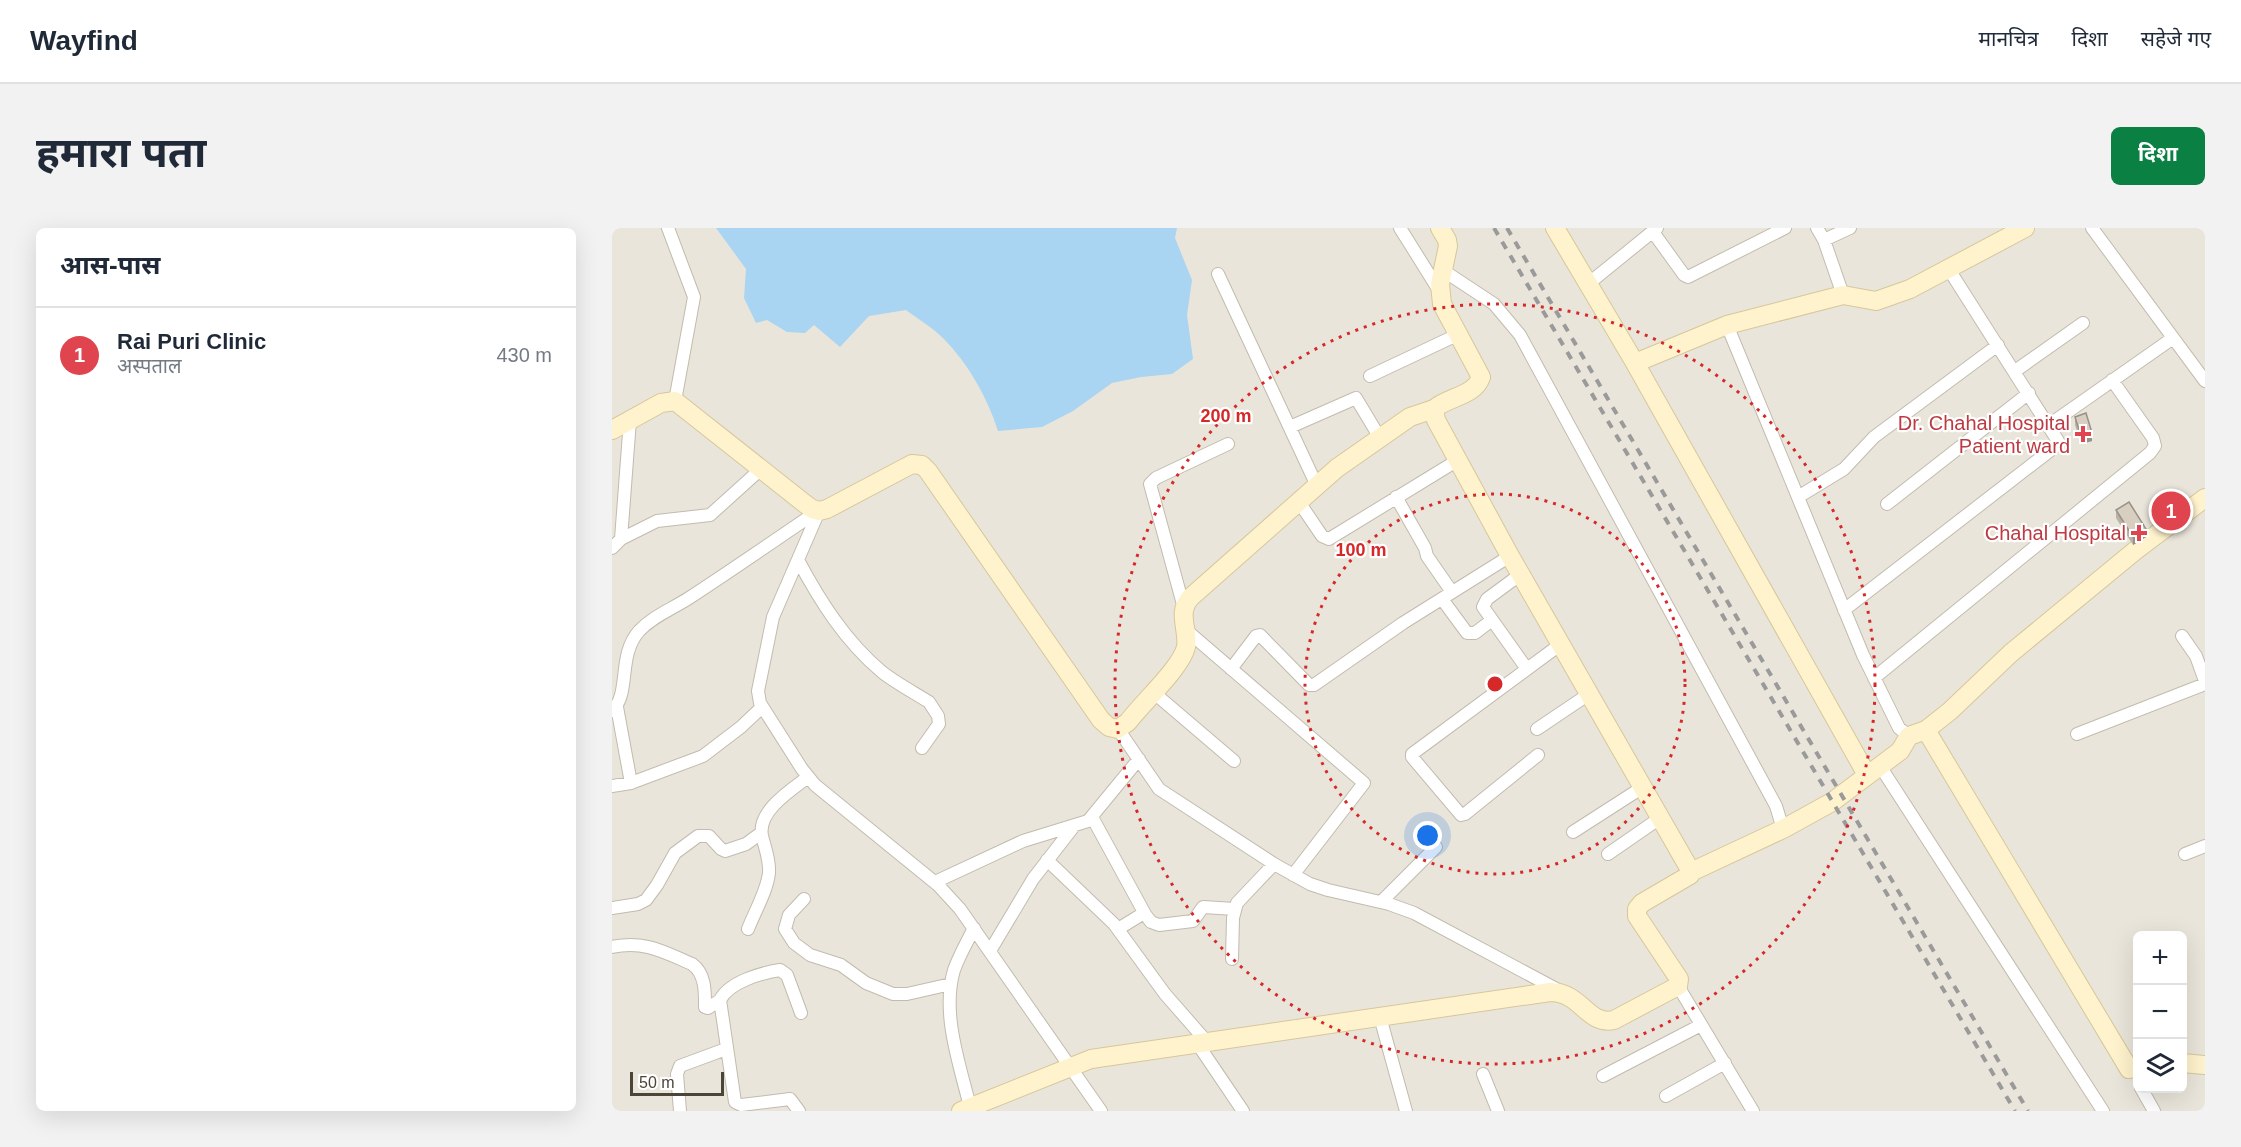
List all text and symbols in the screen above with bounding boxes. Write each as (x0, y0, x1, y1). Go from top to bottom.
text: Wayfind (30, 25, 138, 56)
text: मानचित्र (1978, 27, 2038, 50)
text: दिशा (2071, 27, 2108, 50)
text: सहेजे गए (2141, 27, 2211, 50)
button: दिशा (2111, 127, 2205, 185)
text: हमारा पता (36, 129, 206, 176)
text: आस-पास (60, 250, 160, 280)
text: Rai Puri Clinic (117, 329, 266, 354)
text: 1 (74, 344, 85, 366)
text: 430 m (496, 344, 552, 366)
text: अस्पताल (117, 355, 182, 377)
text: 200 m (1200, 406, 1252, 426)
place label: Dr. Chahal Hospital Patient ward (1898, 412, 2070, 457)
marker: Dr. Chahal Hospital Patient ward (2074, 425, 2092, 443)
pin: 1 (2152, 488, 2190, 534)
place label: Chahal Hospital (1985, 522, 2126, 544)
marker: Chahal Hospital (2130, 524, 2148, 542)
text: 100 m (1335, 540, 1387, 560)
centre of rings (1485, 674, 1505, 694)
your location (1413, 821, 1442, 850)
map controls (2133, 931, 2187, 1093)
button: + (2133, 931, 2187, 985)
button: − (2133, 985, 2187, 1039)
button: layers (2133, 1039, 2187, 1093)
scale bar (630, 1069, 724, 1096)
text: 50 m (639, 1074, 675, 1091)

